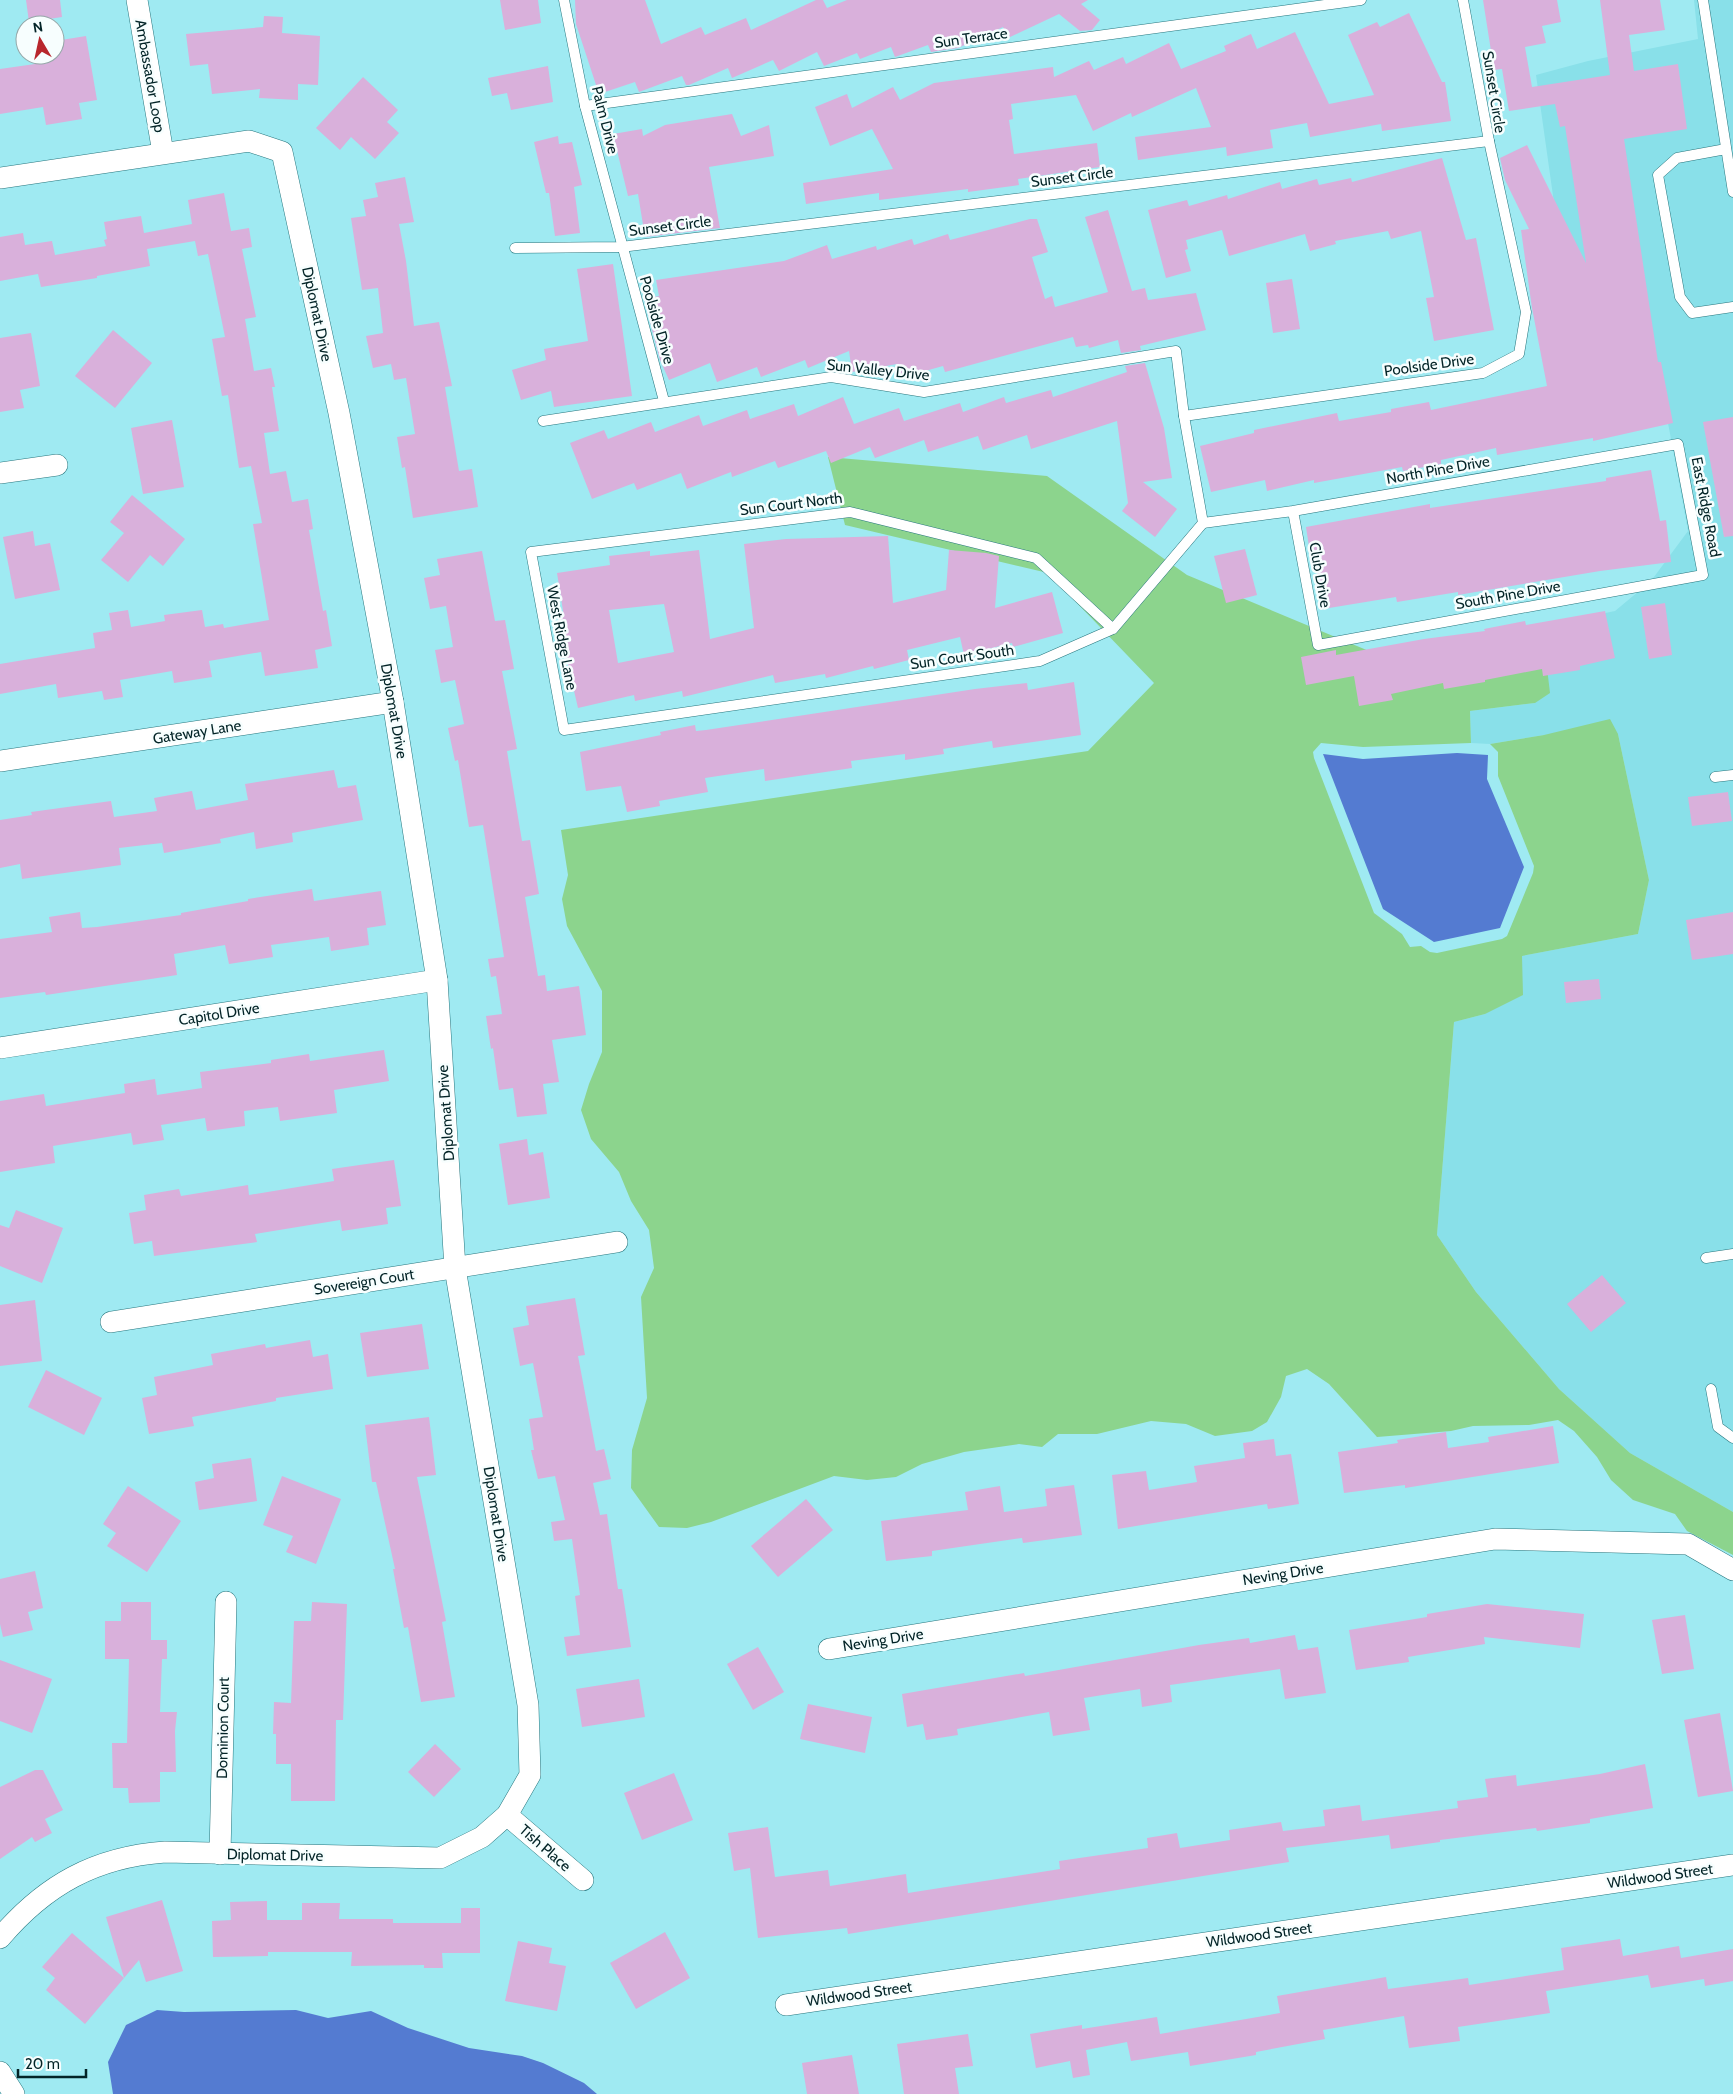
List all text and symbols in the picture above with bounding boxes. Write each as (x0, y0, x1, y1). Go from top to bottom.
north arrow (15, 15, 65, 65)
text: N (32, 17, 44, 37)
street label: Ambassador Loop (131, 18, 169, 134)
street label: Sun Terrace (933, 24, 1009, 52)
street label: Sunset Circle (1479, 50, 1509, 135)
street label: Palm Drive (588, 84, 622, 156)
street label: Sunset Circle (1030, 163, 1114, 191)
street label: Sunset Circle (628, 212, 712, 240)
street label: Diplomat Drive (298, 265, 336, 363)
street label: Poolside Drive (636, 274, 678, 366)
street label: Poolside Drive (1383, 350, 1476, 380)
street label: Sun Valley Drive (826, 356, 931, 384)
street label: North Pine Drive (1385, 452, 1491, 488)
street label: East Ridge Road (1687, 455, 1725, 559)
street label: Sun Court North (739, 489, 843, 519)
street label: Club Drive (1305, 541, 1335, 609)
street label: South Pine Drive (1454, 577, 1562, 613)
street label: West Ridge Lane (543, 584, 581, 692)
street label: Sun Court South (909, 641, 1015, 673)
street label: Diplomat Drive (377, 662, 411, 760)
street label: Gateway Lane (152, 716, 243, 748)
street label: Capitol Drive (177, 999, 261, 1029)
street label: Diplomat Drive (434, 1064, 458, 1162)
street label: Sovereign Court (313, 1265, 415, 1299)
street label: Diplomat Drive (480, 1465, 512, 1563)
street label: Neving Drive (1241, 1559, 1325, 1589)
street label: Neving Drive (841, 1625, 925, 1655)
street label: Dominion Court (213, 1677, 233, 1779)
street label: Tish Place (516, 1821, 575, 1875)
street label: Diplomat Drive (227, 1845, 324, 1865)
street label: Wildwood Street (1606, 1860, 1714, 1892)
street label: Wildwood Street (1205, 1919, 1313, 1951)
street label: Wildwood Street (805, 1978, 913, 2010)
scale bar (18, 2046, 85, 2078)
text: 20 m (25, 2055, 60, 2073)

